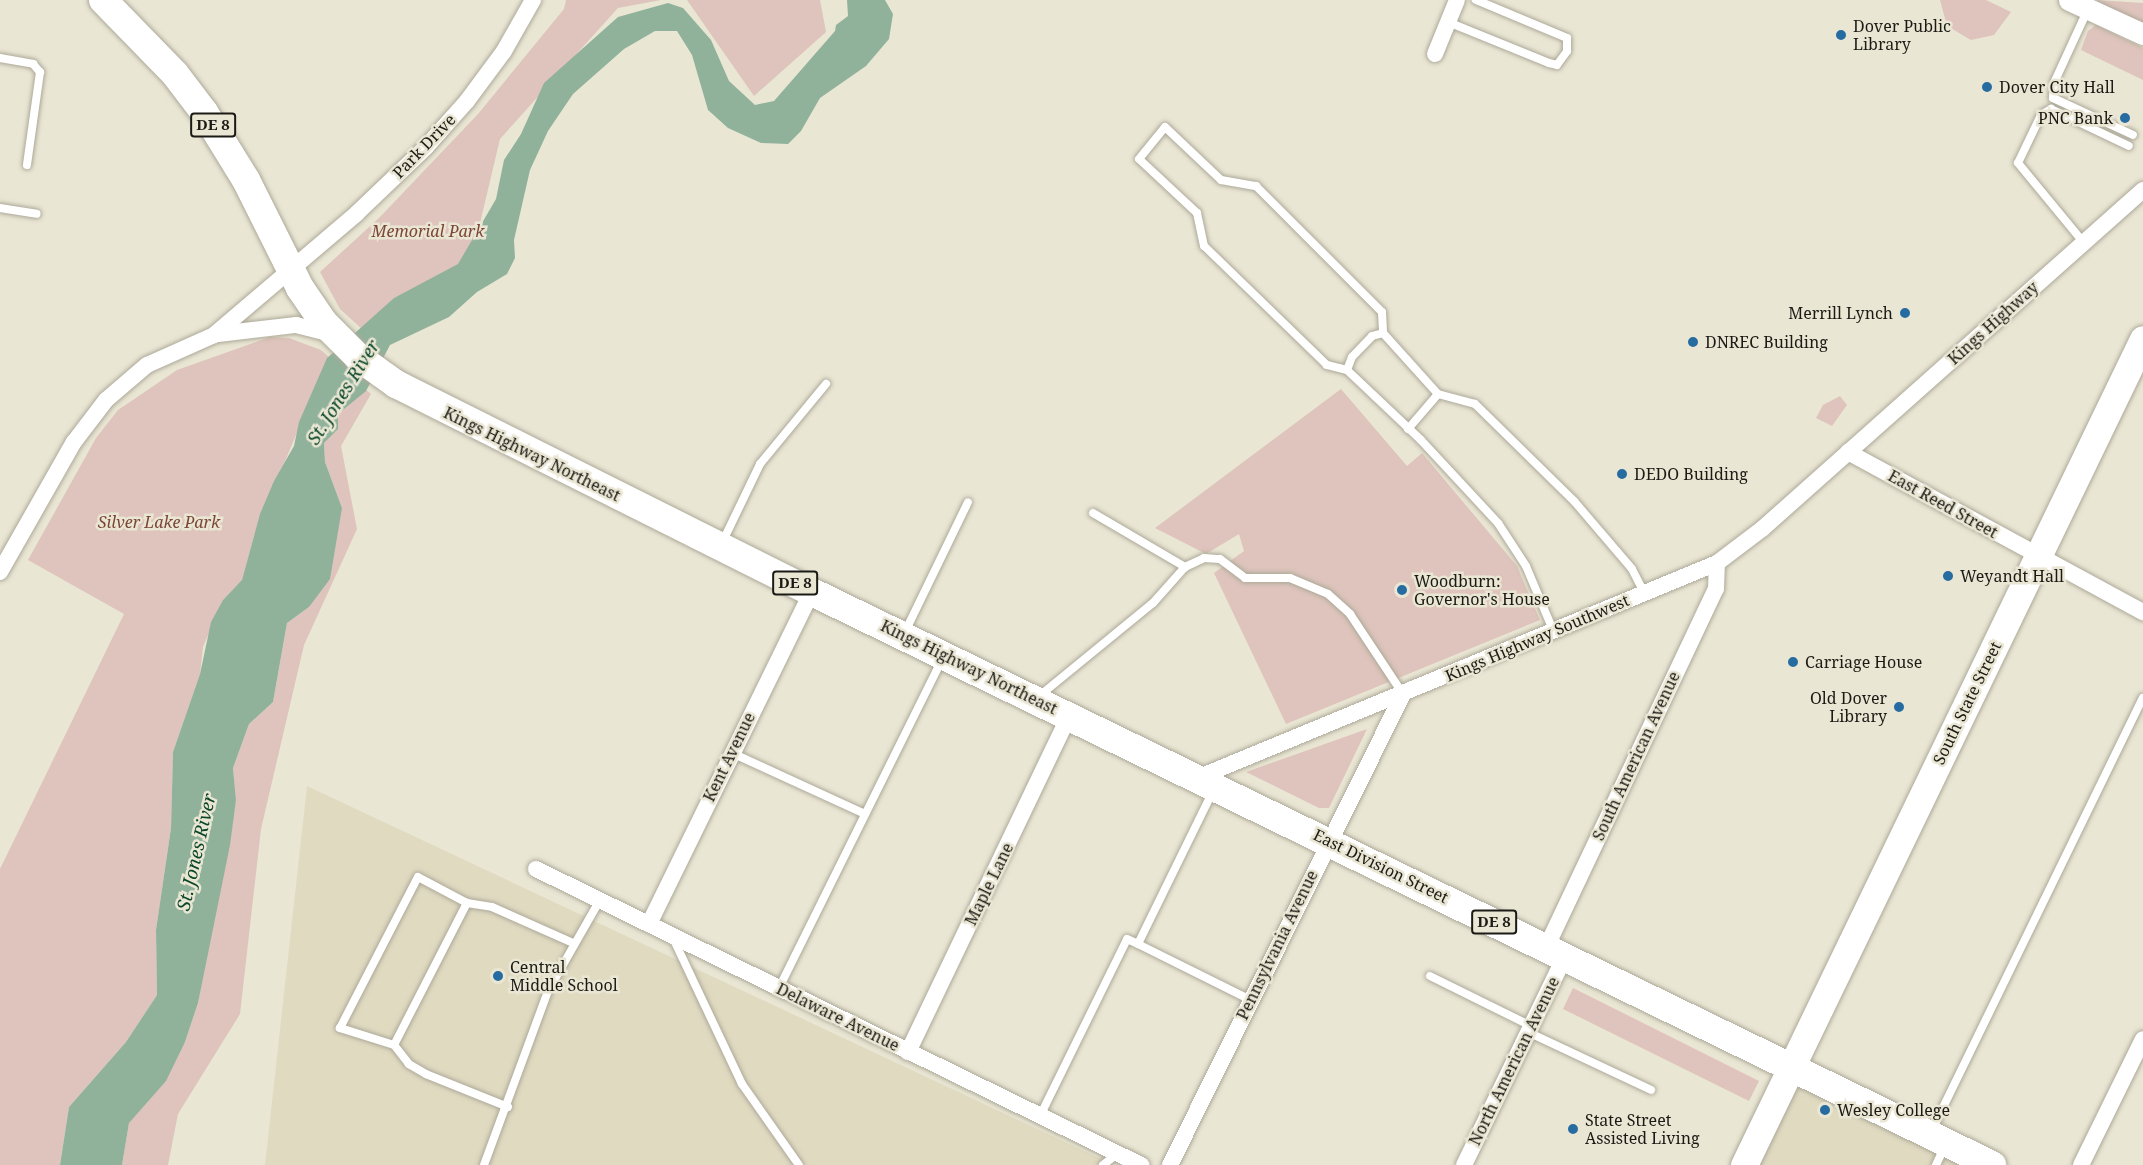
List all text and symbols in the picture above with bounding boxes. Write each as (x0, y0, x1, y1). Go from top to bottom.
place label: Dover Public Library (1853, 16, 1951, 54)
marker: Dover Public Library (1834, 28, 1848, 42)
place label: Dover City Hall (1999, 77, 2115, 97)
marker: Dover City Hall (1980, 80, 1994, 94)
place label: PNC Bank (2038, 108, 2113, 128)
street label: Park Drive (389, 110, 459, 182)
marker: PNC Bank (2118, 111, 2132, 125)
road number: DE 8 (189, 113, 237, 137)
park label: Memorial Park (372, 221, 484, 241)
street label: Kings Highway (1944, 277, 2042, 369)
place label: Merrill Lynch (1788, 303, 1893, 323)
marker: Merrill Lynch (1898, 306, 1912, 320)
place label: DNREC Building (1705, 332, 1828, 352)
marker: DNREC Building (1686, 335, 1700, 349)
water label: St. Jones River (302, 336, 384, 448)
street label: Kings Highway Northeast (441, 403, 623, 505)
place label: DEDO Building (1634, 464, 1748, 484)
street label: East Reed Street (1885, 466, 2001, 542)
marker: DEDO Building (1615, 467, 1629, 481)
park label: Silver Lake Park (98, 512, 220, 532)
place label: Weyandt Hall (1960, 566, 2064, 586)
marker: Weyandt Hall (1941, 569, 1955, 583)
road number: DE 8 (771, 571, 819, 595)
place label: Woodburn: Governor's House (1414, 571, 1550, 609)
marker: Woodburn: Governor's House (1395, 583, 1409, 597)
street label: Kings Highway Southwest (1442, 590, 1632, 686)
street label: Kings Highway Northeast (878, 616, 1060, 718)
street label: South State Street (1929, 638, 2005, 768)
place label: Carriage House (1805, 652, 1922, 672)
marker: Carriage House (1786, 655, 1800, 669)
street label: South American Avenue (1588, 668, 1684, 844)
place label: Old Dover Library (1810, 688, 1887, 726)
marker: Old Dover Library (1892, 700, 1906, 714)
street label: Kent Avenue (699, 709, 759, 805)
water label: St. Jones River (172, 791, 220, 913)
street label: East Division Street (1310, 825, 1452, 907)
street label: Maple Lane (961, 840, 1017, 928)
street label: Pennsylvania Avenue (1232, 867, 1322, 1023)
road number: DE 8 (1470, 910, 1518, 934)
place label: Central Middle School (510, 957, 618, 995)
marker: Central Middle School (491, 969, 505, 983)
street label: North American Avenue (1465, 974, 1563, 1148)
street label: Delaware Avenue (773, 979, 903, 1055)
place label: Wesley College (1837, 1100, 1950, 1120)
marker: Wesley College (1818, 1103, 1832, 1117)
place label: State Street Assisted Living (1585, 1110, 1700, 1148)
marker: State Street Assisted Living (1566, 1122, 1580, 1136)

